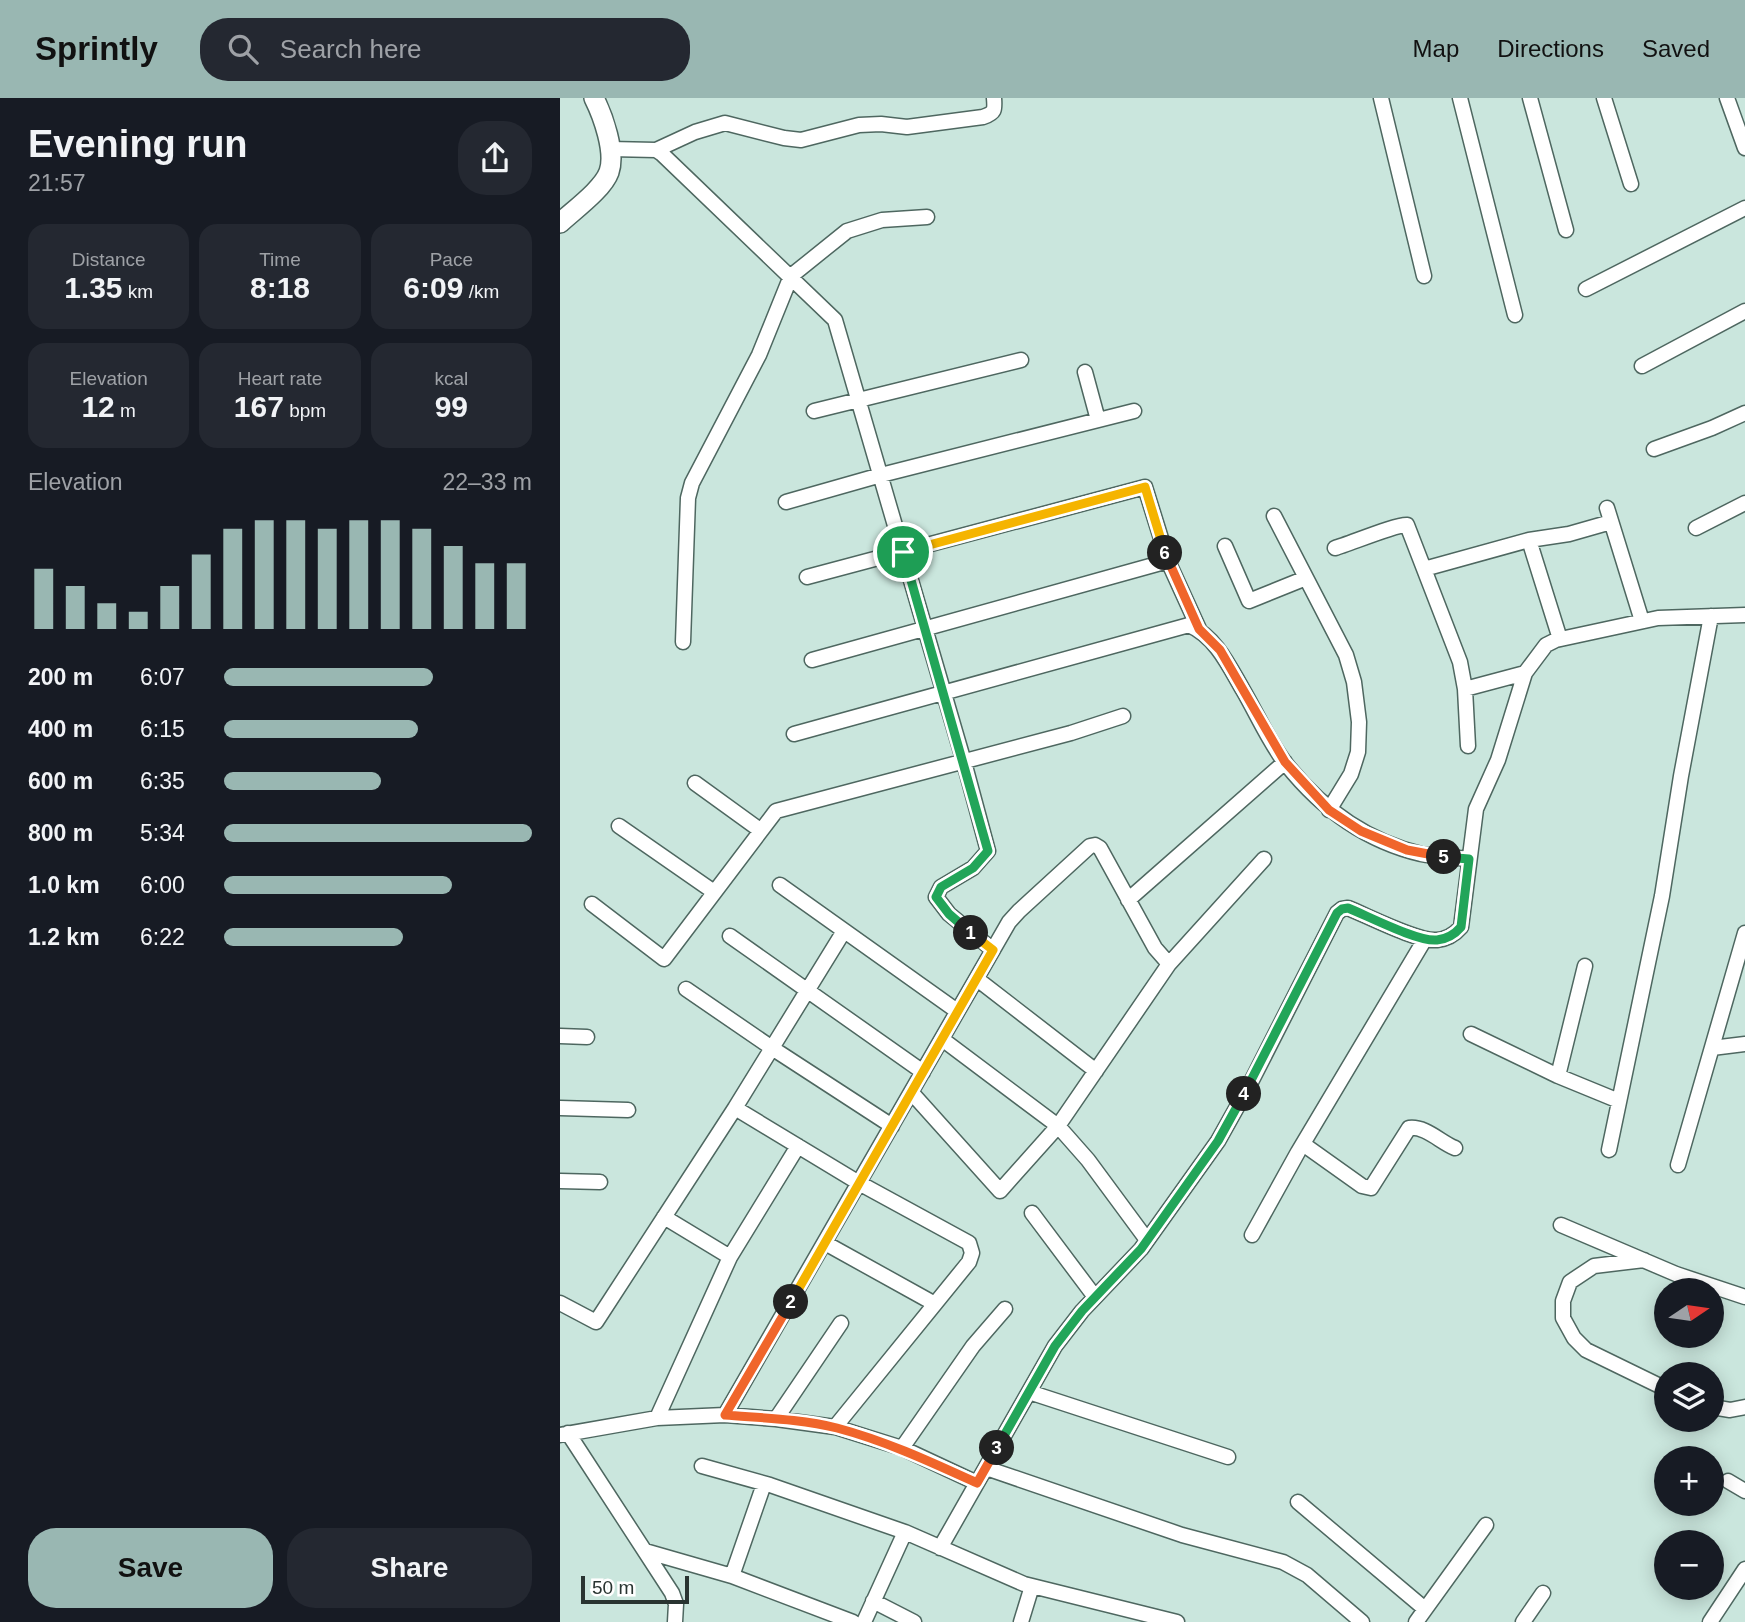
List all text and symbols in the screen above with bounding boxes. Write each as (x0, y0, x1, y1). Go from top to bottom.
search box (200, 18, 690, 81)
text: Sprintly (35, 30, 158, 67)
icon: search (224, 30, 262, 68)
text: Search here (280, 34, 422, 64)
text: Map (1413, 35, 1459, 62)
text: Directions (1497, 35, 1604, 62)
text: Saved (1642, 35, 1710, 62)
button: share (458, 121, 532, 195)
text: Evening run (28, 123, 248, 165)
text: 21:57 (28, 170, 86, 196)
text: Distance (72, 249, 146, 270)
text: Time (259, 249, 301, 270)
text: Pace (430, 249, 473, 270)
text: 1.35 (64, 271, 123, 304)
text: 8:18 (250, 271, 310, 304)
text: 6:09 (403, 271, 463, 304)
text: km (123, 281, 153, 302)
text: /km (463, 281, 499, 302)
text: Elevation (70, 368, 148, 389)
text: Heart rate (238, 368, 322, 389)
text: kcal (434, 368, 468, 389)
text: 12 (81, 390, 115, 423)
text: 167 (234, 390, 284, 423)
text: 99 (435, 390, 468, 423)
text: m (115, 400, 136, 421)
text: bpm (284, 400, 326, 421)
text: Elevation (28, 469, 123, 495)
text: 22–33 m (442, 469, 532, 495)
pin (873, 522, 933, 582)
icon: arrive (884, 533, 922, 571)
pin: 6 (1148, 536, 1182, 570)
text: 6 (1159, 542, 1170, 563)
text: 200 m (28, 664, 93, 690)
text: 6:07 (140, 664, 185, 690)
text: 400 m (28, 716, 93, 742)
text: 6:15 (140, 716, 185, 742)
text: 600 m (28, 768, 93, 794)
text: 6:35 (140, 768, 185, 794)
text: 800 m (28, 820, 93, 846)
text: 5:34 (140, 820, 185, 846)
pin: 5 (1426, 840, 1462, 874)
text: 5 (1438, 846, 1449, 867)
text: 1.0 km (28, 872, 100, 898)
text: 6:00 (140, 872, 185, 898)
pin: 1 (954, 916, 988, 950)
text: 1 (965, 922, 976, 943)
text: 1.2 km (28, 924, 100, 950)
text: 6:22 (140, 924, 185, 950)
pin: 4 (1226, 1076, 1262, 1112)
text: 4 (1238, 1083, 1249, 1104)
north arrow (1654, 1278, 1724, 1348)
map controls (1654, 1278, 1724, 1600)
pin: 2 (774, 1284, 808, 1320)
text: 2 (785, 1291, 796, 1312)
button: layers (1654, 1362, 1724, 1432)
pin: 3 (980, 1430, 1014, 1466)
text: 3 (991, 1437, 1002, 1458)
button: + (1654, 1446, 1724, 1516)
button: Save (28, 1528, 273, 1608)
button: Share (287, 1528, 532, 1608)
button: − (1654, 1530, 1724, 1600)
scale bar (581, 1573, 690, 1605)
text: 50 m (592, 1577, 634, 1598)

